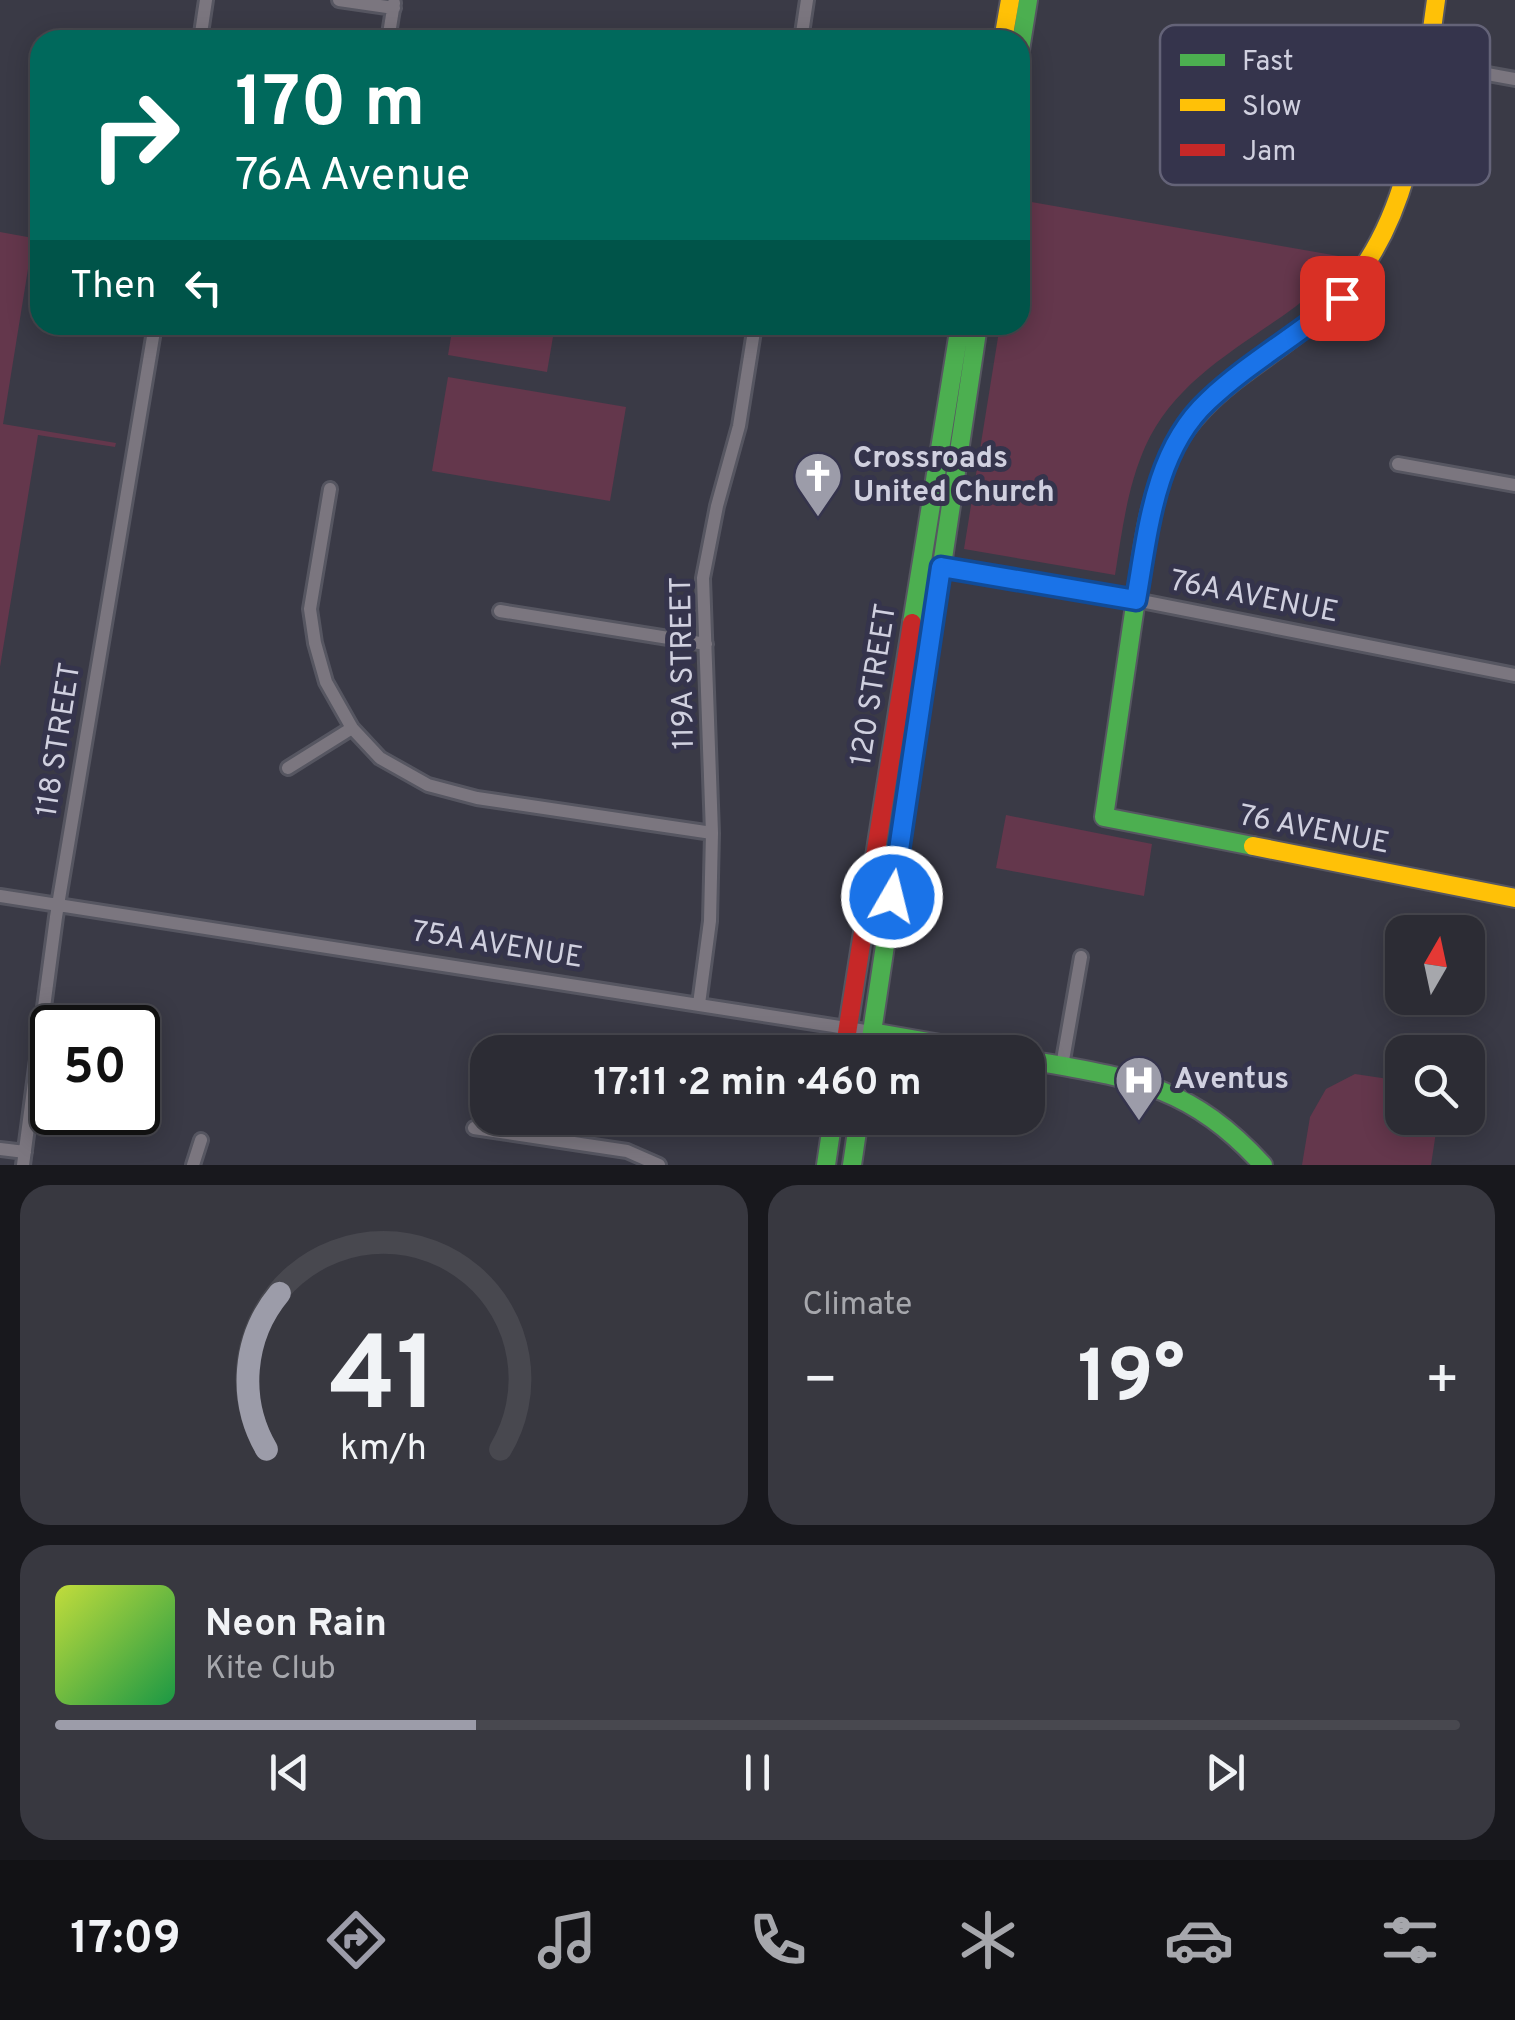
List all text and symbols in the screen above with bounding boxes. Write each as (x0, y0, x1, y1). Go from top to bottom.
legend (1160, 25, 1490, 185)
text: Fast (1242, 45, 1294, 81)
text: 170 m (235, 62, 425, 151)
icon: right (70, 70, 200, 200)
text: Slow (1242, 90, 1301, 126)
text: Jam (1242, 135, 1296, 171)
text: 76A Avenue (235, 149, 470, 206)
pin (1300, 256, 1385, 341)
icon: left (176, 260, 231, 315)
text: Then (70, 263, 156, 312)
icon: arrive (1315, 271, 1370, 326)
place label: Crossroads United Church (853, 441, 1055, 512)
church icon: Crossroads United Church (792, 450, 844, 518)
street label: 76A AVENUE (1167, 564, 1341, 632)
street label: 119A STREET (664, 576, 704, 750)
street label: 120 STREET (844, 601, 906, 769)
street label: 118 STREET (30, 660, 90, 820)
street label: 76 AVENUE (1236, 798, 1392, 864)
position arrow (840, 845, 944, 949)
street label: 75A AVENUE (409, 914, 585, 978)
north arrow (1385, 915, 1485, 1015)
map controls (1385, 915, 1485, 1135)
speed limit sign: 50 (30, 1005, 160, 1135)
button: search (1385, 1035, 1485, 1135)
hospital icon: Aventus (1113, 1054, 1165, 1122)
text: 17:11 · 2 min · 460 m (593, 1060, 922, 1109)
place label: Aventus (1174, 1062, 1289, 1099)
text: Climate (803, 1286, 912, 1326)
text: 41 (330, 1315, 438, 1447)
text: 19° (1078, 1334, 1185, 1429)
text: − (803, 1348, 838, 1418)
text: + (1425, 1348, 1460, 1418)
text: km/h (340, 1427, 427, 1473)
text: Neon Rain (205, 1601, 387, 1650)
text: Kite Club (205, 1650, 336, 1690)
icon: previous (262, 1745, 317, 1800)
icon: pause (730, 1745, 785, 1800)
icon: next (1198, 1745, 1253, 1800)
icon: directions (321, 1905, 391, 1975)
icon: music (532, 1905, 602, 1975)
icon: phone (743, 1905, 813, 1975)
icon: climate (953, 1905, 1023, 1975)
icon: car (1164, 1905, 1234, 1975)
icon: filters (1375, 1905, 1445, 1975)
text: 17:09 (70, 1912, 181, 1969)

